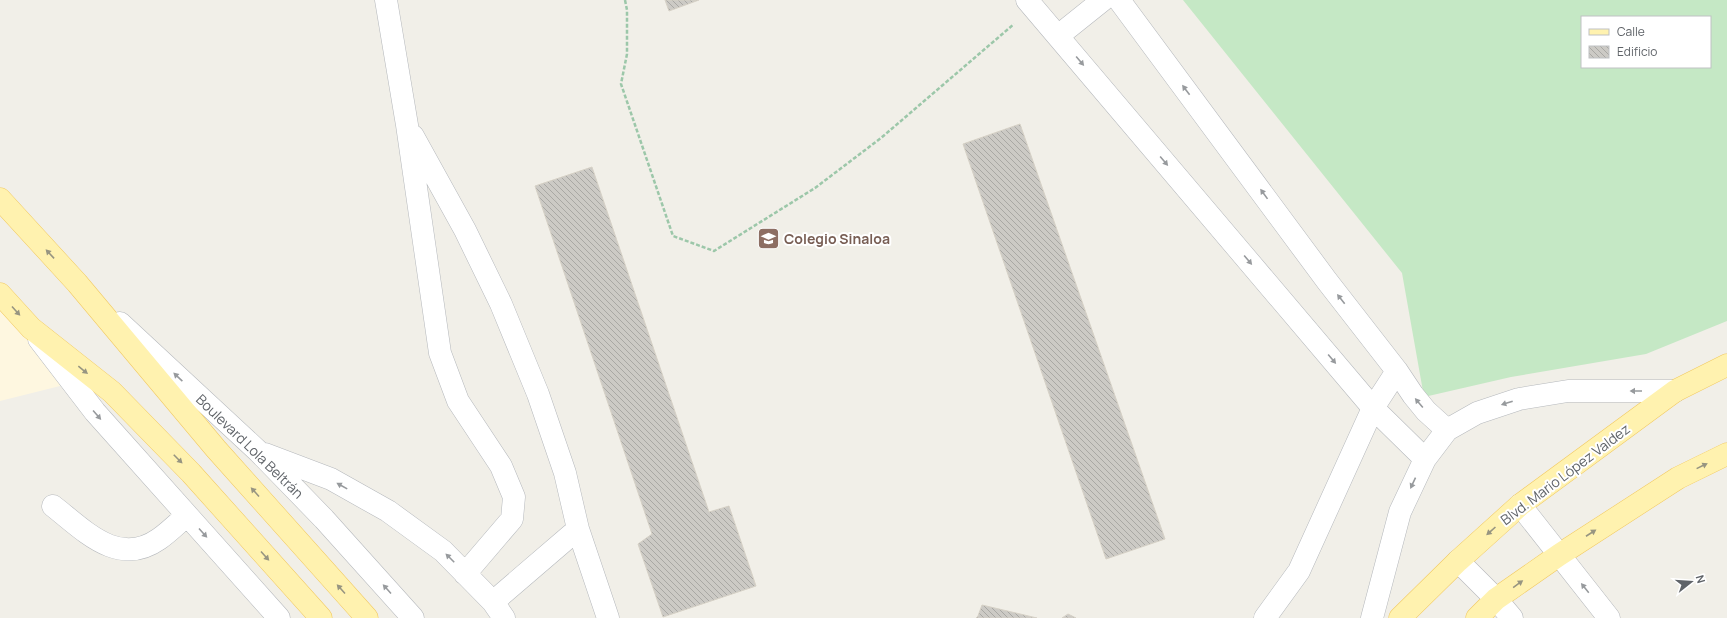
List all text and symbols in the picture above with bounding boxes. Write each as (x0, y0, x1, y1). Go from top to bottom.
legend (1581, 16, 1711, 68)
text: Calle (1617, 23, 1645, 40)
text: Edificio (1617, 43, 1657, 60)
one-way arrow (1075, 57, 1084, 66)
one-way arrow (1183, 85, 1191, 95)
one-way arrow (1159, 155, 1168, 166)
one-way arrow (1260, 189, 1268, 200)
school or university icon: Colegio Sinaloa (755, 225, 781, 251)
place label: Colegio Sinaloa (784, 229, 890, 248)
one-way arrow (45, 249, 55, 259)
one-way arrow (1243, 255, 1252, 265)
one-way arrow (1337, 294, 1345, 305)
one-way arrow (11, 306, 20, 316)
one-way arrow (1327, 354, 1336, 365)
one-way arrow (78, 366, 89, 374)
one-way arrow (173, 372, 183, 382)
one-way arrow (1629, 388, 1642, 394)
street label: Boulevard Lola Beltrán (192, 390, 308, 502)
one-way arrow (1415, 397, 1424, 408)
one-way arrow (1501, 400, 1513, 406)
one-way arrow (93, 409, 102, 420)
street label: Blvd. Mario López Valdez (1497, 419, 1633, 529)
one-way arrow (173, 454, 183, 464)
one-way arrow (1697, 463, 1708, 469)
one-way arrow (1409, 478, 1415, 490)
one-way arrow (336, 482, 348, 489)
one-way arrow (250, 487, 259, 497)
one-way arrow (1487, 526, 1496, 535)
one-way arrow (198, 527, 207, 538)
one-way arrow (1586, 530, 1597, 537)
one-way arrow (260, 551, 269, 560)
one-way arrow (445, 553, 455, 563)
north arrow (1671, 562, 1711, 602)
text: N (1693, 573, 1709, 585)
one-way arrow (1512, 580, 1523, 588)
one-way arrow (1581, 582, 1589, 593)
one-way arrow (337, 584, 346, 594)
one-way arrow (383, 584, 392, 594)

